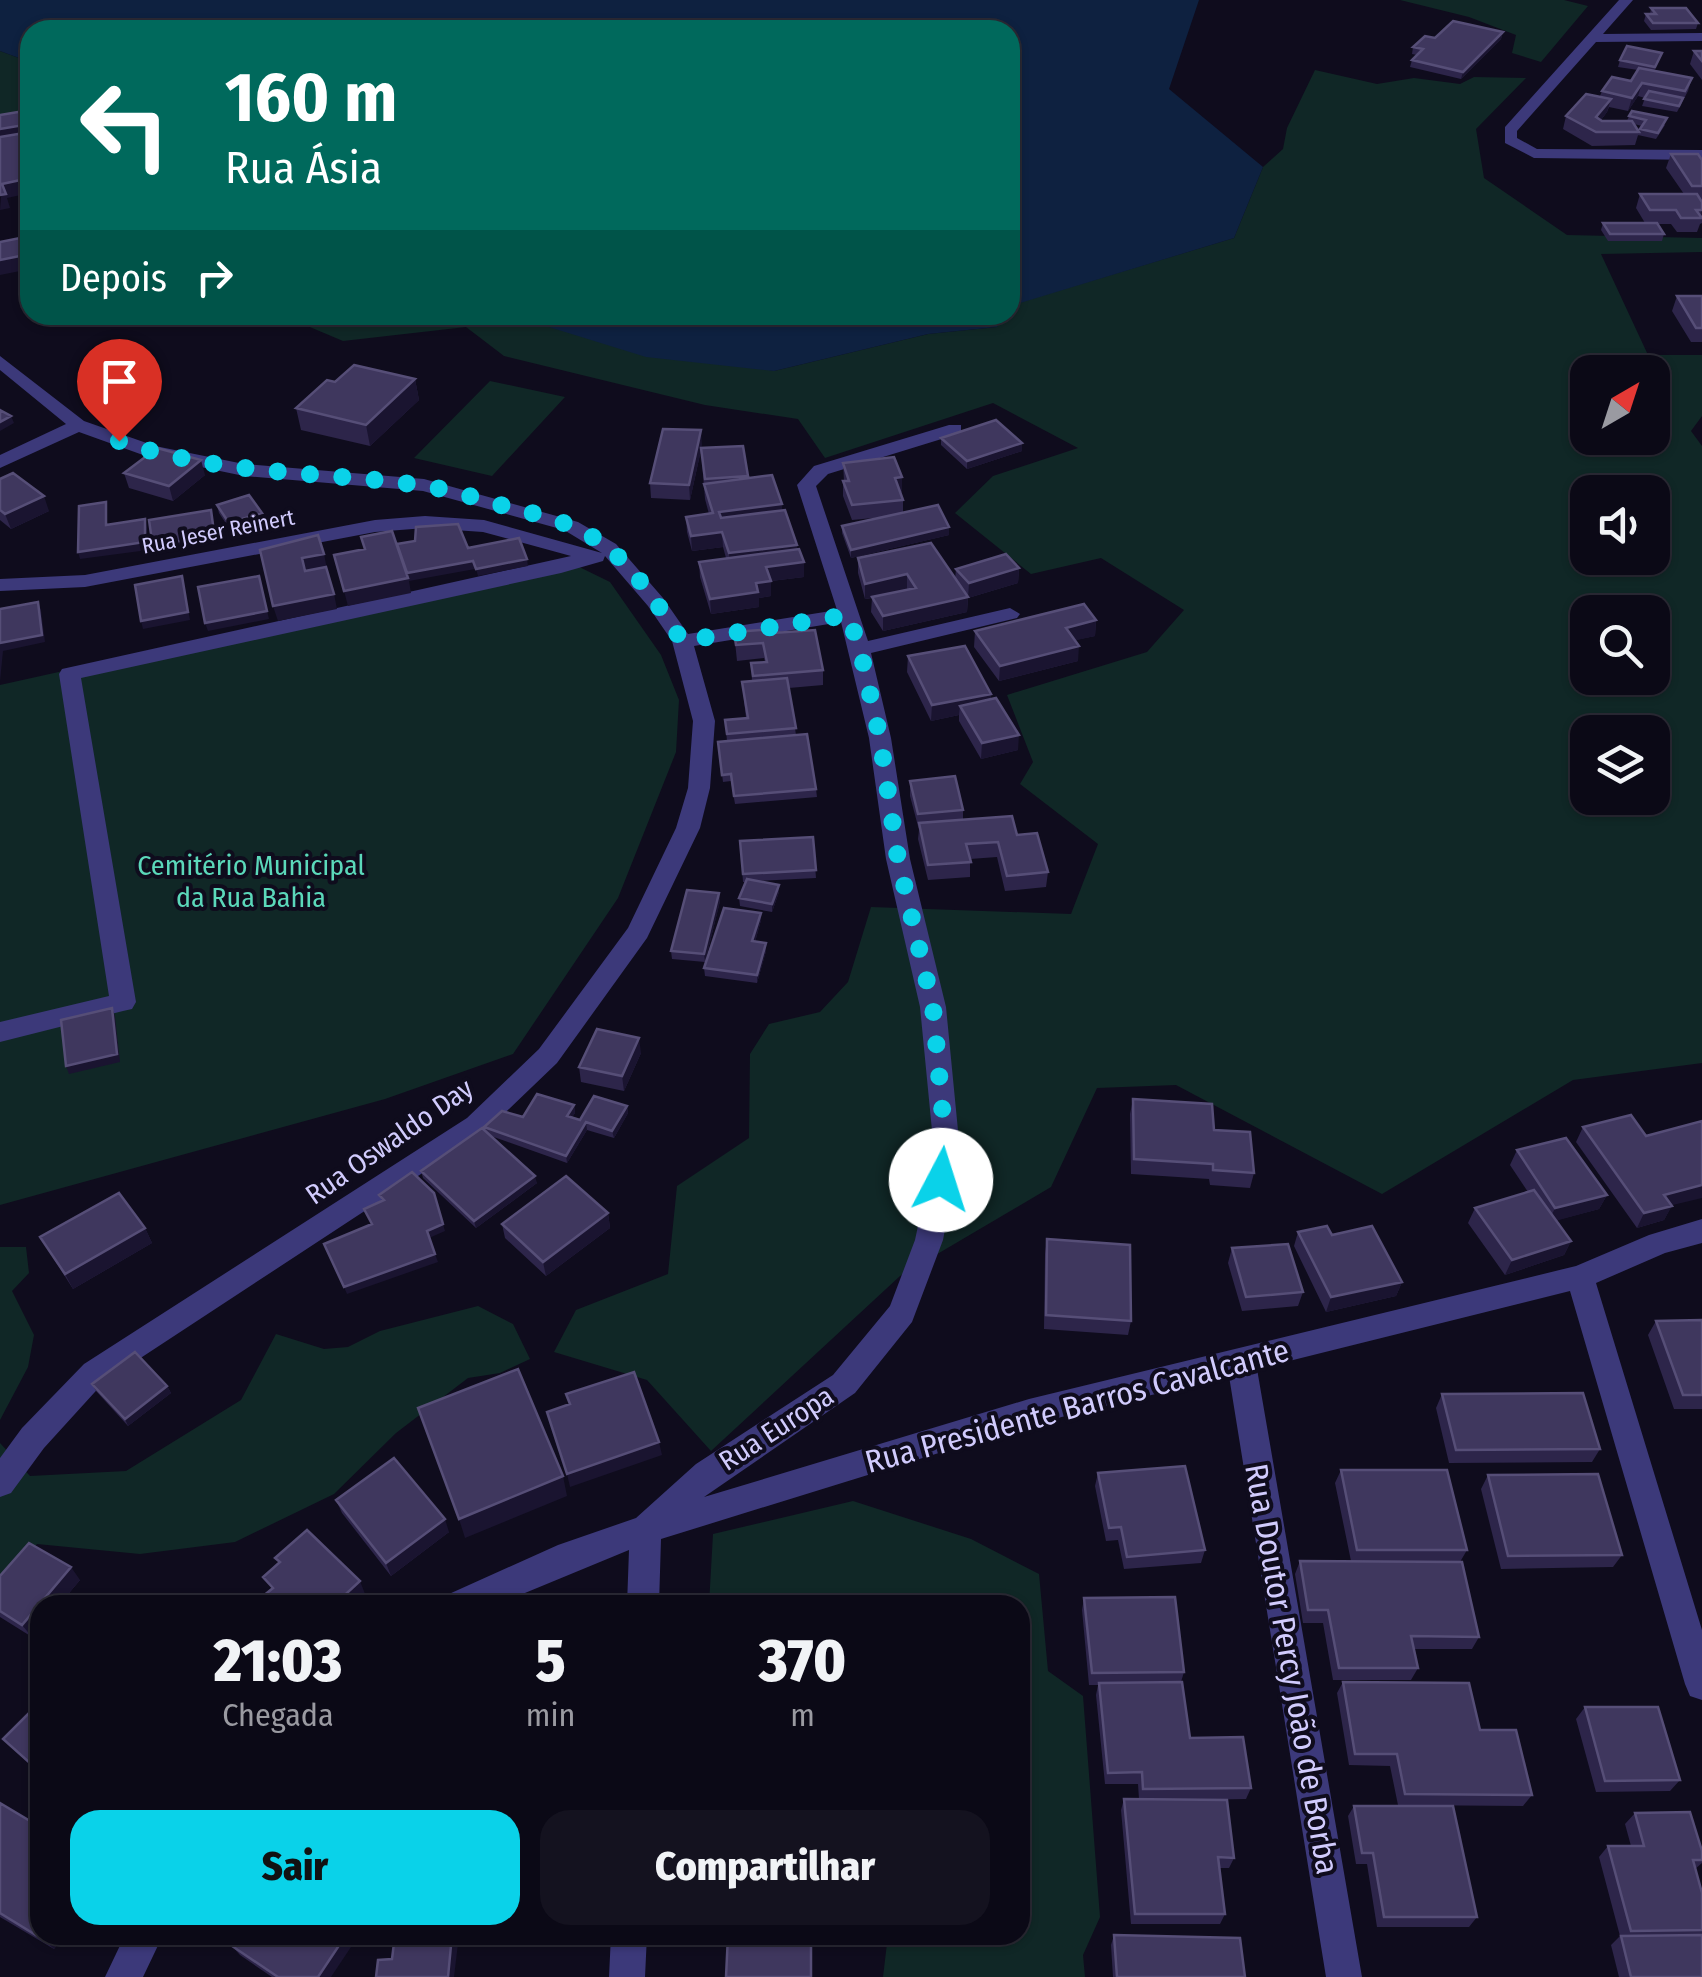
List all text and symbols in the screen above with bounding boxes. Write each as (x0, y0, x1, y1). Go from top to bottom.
text: 160 m (225, 56, 397, 140)
icon: left (60, 60, 190, 190)
text: Rua Ásia (225, 141, 382, 195)
icon: right (187, 250, 242, 305)
text: Depois (60, 255, 167, 301)
pin (77, 339, 162, 442)
icon: arrive (92, 354, 147, 409)
north arrow (1570, 355, 1670, 455)
map controls (1570, 355, 1670, 815)
button: sound (1570, 475, 1670, 575)
street label: Rua Jeser Reinert (140, 503, 297, 560)
button: search (1570, 595, 1670, 695)
button: layers (1570, 715, 1670, 815)
park label: Cemitério Municipal da Rua Bahia (137, 849, 365, 914)
street label: Rua Oswaldo Day (299, 1071, 480, 1211)
position arrow (889, 1128, 993, 1232)
street label: Rua Presidente Barros Cavalcante (861, 1331, 1293, 1481)
street label: Rua Europa (713, 1379, 840, 1478)
street label: Rua Doutor Percy João de Borba (1237, 1461, 1347, 1877)
text: 21:03 (214, 1625, 342, 1697)
text: 5 (536, 1625, 566, 1697)
text: 370 (759, 1625, 846, 1697)
text: Chegada (222, 1696, 334, 1734)
text: min (526, 1696, 575, 1734)
text: m (790, 1696, 815, 1734)
button: Sair (70, 1810, 520, 1925)
button: Compartilhar (540, 1810, 990, 1925)

